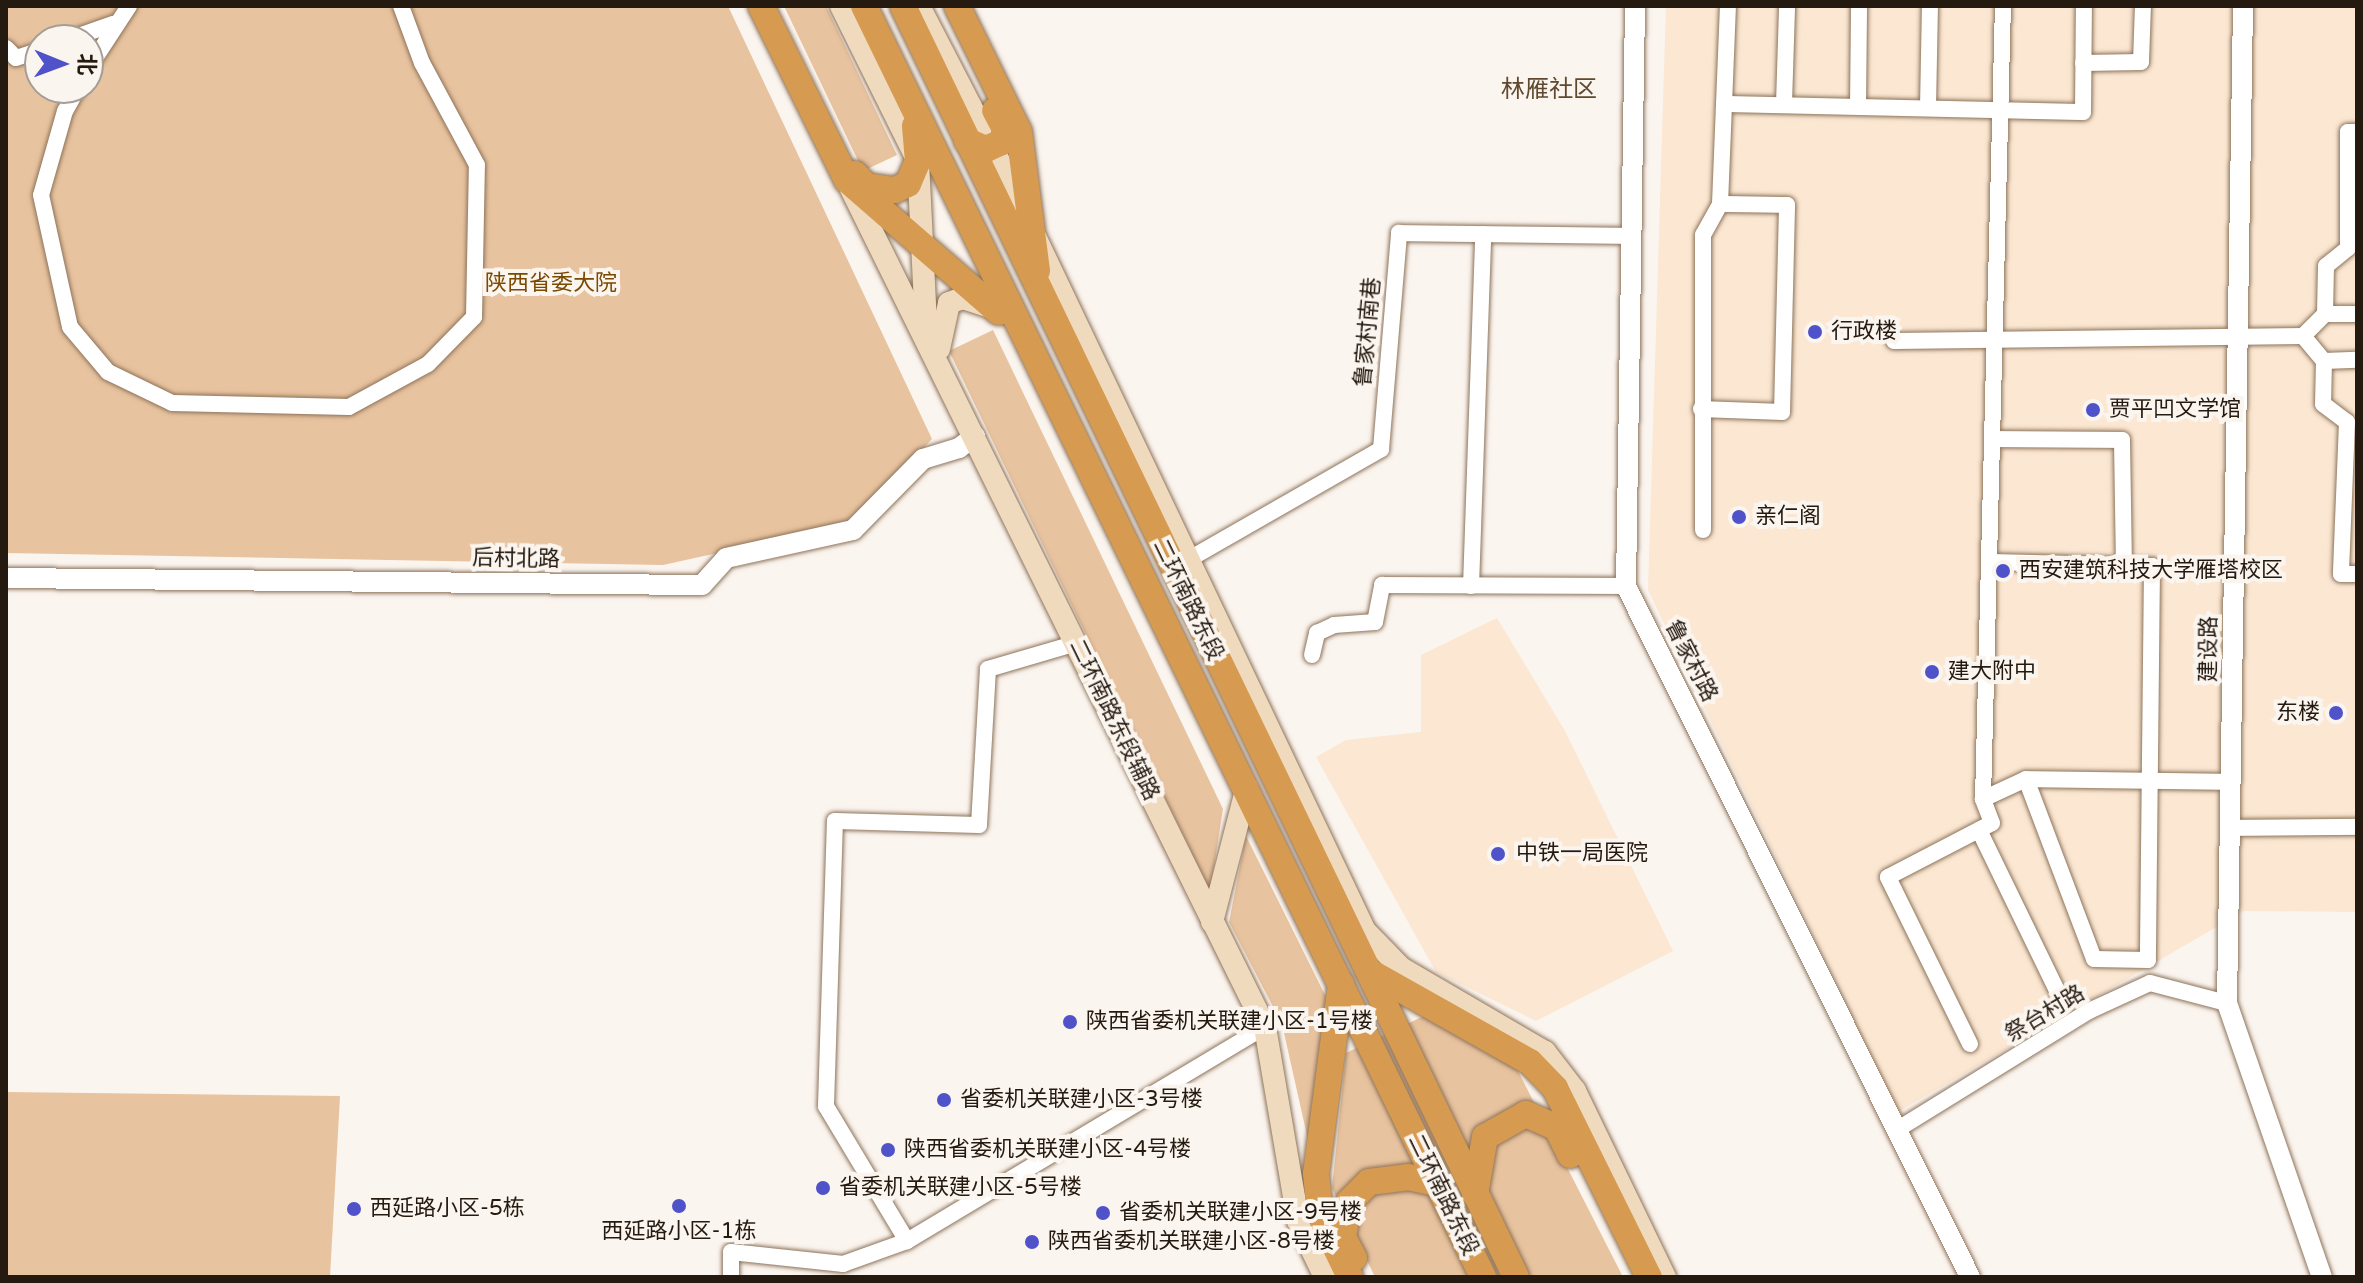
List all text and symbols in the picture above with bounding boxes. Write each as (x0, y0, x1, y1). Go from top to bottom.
north arrow (24, 24, 104, 104)
text: 北 (73, 53, 99, 76)
district label: 林雁社区 (1501, 76, 1597, 104)
park label: 陕西省委大院 (485, 271, 617, 297)
street label: 鲁家村南巷 (1350, 276, 1386, 388)
place label: 行政楼 (1831, 319, 1897, 345)
marker: 行政楼 (1806, 323, 1824, 341)
place label: 贾平凹文学馆 (2109, 397, 2241, 423)
marker: 贾平凹文学馆 (2084, 401, 2102, 419)
place label: 亲仁阁 (1755, 504, 1821, 530)
marker: 亲仁阁 (1730, 508, 1748, 526)
street label: 二环南路东段 (1147, 535, 1229, 665)
street label: 后村北路 (472, 545, 560, 573)
place label: 西安建筑科技大学雁塔校区 (2019, 558, 2283, 584)
marker: 西安建筑科技大学雁塔校区 (1994, 562, 2012, 580)
street label: 鲁家村路 (1659, 616, 1723, 706)
street label: 建设路 (2195, 616, 2223, 682)
street label: 二环南路东段辅路 (1064, 635, 1164, 805)
place label: 建大附中 (1948, 659, 2036, 685)
marker: 建大附中 (1923, 663, 1941, 681)
place label: 东楼 (2276, 700, 2320, 726)
marker: 东楼 (2327, 704, 2345, 722)
place label: 中铁一局医院 (1516, 841, 1648, 867)
marker: 中铁一局医院 (1487, 843, 1509, 865)
street label: 祭台村路 (2000, 980, 2090, 1048)
place label: 陕西省委机关联建小区-1号楼 (1086, 1009, 1373, 1035)
marker: 陕西省委机关联建小区-1号楼 (1061, 1013, 1079, 1031)
place label: 省委机关联建小区-3号楼 (960, 1087, 1203, 1113)
marker: 省委机关联建小区-3号楼 (935, 1091, 953, 1109)
street label: 二环南路东段 (1402, 1130, 1484, 1260)
place label: 陕西省委机关联建小区-4号楼 (904, 1137, 1191, 1163)
marker: 陕西省委机关联建小区-4号楼 (879, 1141, 897, 1159)
place label: 省委机关联建小区-5号楼 (839, 1175, 1082, 1201)
marker: 省委机关联建小区-5号楼 (814, 1179, 832, 1197)
place label: 西延路小区-5栋 (370, 1196, 525, 1222)
marker: 西延路小区-1栋 (670, 1197, 688, 1215)
marker: 西延路小区-5栋 (345, 1200, 363, 1218)
place label: 省委机关联建小区-9号楼 (1119, 1200, 1362, 1226)
marker: 省委机关联建小区-9号楼 (1094, 1204, 1112, 1222)
place label: 西延路小区-1栋 (602, 1219, 756, 1245)
place label: 陕西省委机关联建小区-8号楼 (1048, 1229, 1335, 1255)
marker: 陕西省委机关联建小区-8号楼 (1023, 1233, 1041, 1251)

